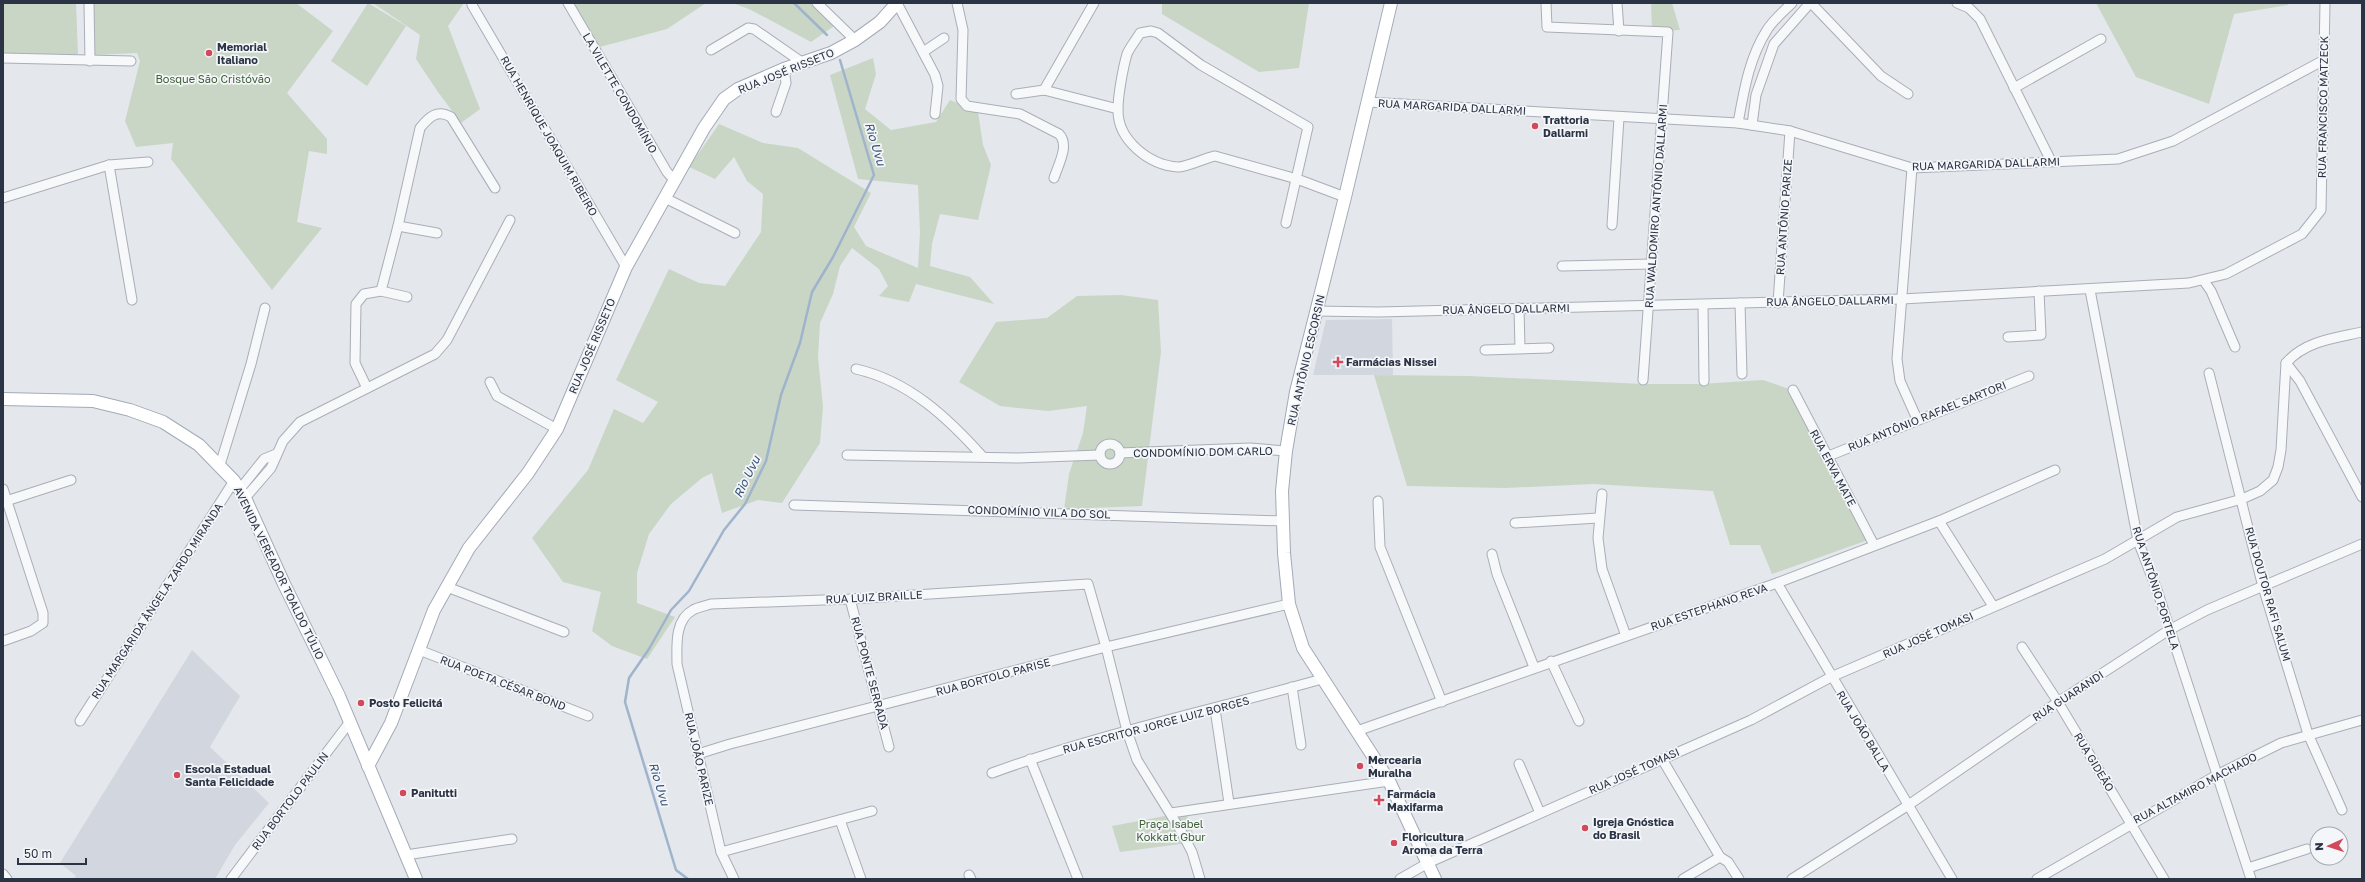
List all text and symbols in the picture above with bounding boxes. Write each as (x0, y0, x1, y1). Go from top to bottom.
street label: LA VILETTE CONDOMÍNIO (581, 30, 660, 155)
street label: RUA FRANCISCO MATZECK (2315, 35, 2330, 178)
place label: Memorial Italiano (217, 40, 267, 66)
street label: RUA JOSÉ RISSETO (736, 45, 836, 96)
marker: Memorial Italiano (204, 48, 214, 58)
street label: RUA HENRIQUE JOAQUIM RIBEIRO (498, 54, 601, 218)
park label: Bosque São Cristóvão (155, 72, 271, 85)
street label: RUA MARGARIDA DALLARMI (1378, 96, 1526, 117)
street label: RUA WALDOMIRO ANTÔNIO DALLARMI (1642, 104, 1669, 308)
place label: Trattoria Dallarmi (1543, 113, 1589, 139)
water label: Rio Uvu (862, 120, 889, 168)
marker: Trattoria Dallarmi (1530, 121, 1540, 131)
street label: RUA MARGARIDA DALLARMI (1912, 154, 2060, 173)
street label: RUA ANTÔNIO PARIZE (1773, 158, 1794, 275)
street label: RUA ANTÔNIO ESCORSIN (1284, 293, 1327, 427)
street label: RUA ÂNGELO DALLARMI (1766, 293, 1894, 308)
street label: RUA JOSÉ RISSETO (566, 296, 618, 396)
street label: RUA ÂNGELO DALLARMI (1442, 301, 1570, 316)
place label: Farmácias Nissei (1346, 355, 1437, 368)
marker: Farmácias Nissei (1333, 357, 1343, 367)
street label: RUA ANTÔNIO RAFAEL SARTORI (1846, 378, 2008, 453)
street label: RUA ERVA MATE (1808, 427, 1859, 509)
street label: CONDOMÍNIO DOM CARLO (1133, 444, 1273, 459)
water label: Rio Uvu (730, 453, 763, 500)
street label: AVENIDA VEREADOR TOALDO TÚLIO (232, 484, 327, 661)
street label: RUA MARGARIDA ÂNGELA ZARDO MIRANDA (88, 500, 225, 701)
street label: CONDOMÍNIO VILA DO SOL (967, 503, 1111, 521)
street label: RUA ANTÔNIO PORTELA (2130, 525, 2183, 652)
street label: RUA DOUTOR RAFI SALUM (2243, 525, 2294, 663)
street label: RUA ESTEPHANO REVA (1649, 580, 1769, 633)
street label: RUA LUIZ BRAILLE (825, 587, 923, 606)
street label: RUA JOSÉ TOMASI (1880, 609, 1975, 660)
street label: RUA PONTE SERRADA (849, 615, 892, 731)
street label: RUA POETA CÉSAR BOND (438, 653, 568, 713)
street label: RUA BORTOLO PARISE (934, 655, 1052, 698)
street label: RUA GUARANDI (2030, 668, 2106, 723)
street label: RUA JOÃO BALLA (1834, 688, 1893, 774)
street label: RUA ESCRITOR JORGE LUIZ BORGES (1061, 693, 1251, 756)
place label: Posto Felicitá (369, 696, 442, 709)
marker: Posto Felicitá (356, 698, 366, 708)
street label: RUA JOÃO PARIZE (682, 711, 717, 807)
street label: RUA GIDEÃO (2072, 730, 2117, 793)
street label: RUA JOSÉ TOMASI (1586, 745, 1681, 796)
street label: RUA BORTOLO PAULIN (249, 749, 331, 852)
street label: RUA ALTAMIRO MACHADO (2131, 749, 2259, 826)
place label: Mercearia Muralha (1368, 753, 1421, 779)
water label: Rio Uvu (646, 760, 673, 808)
marker: Mercearia Muralha (1355, 761, 1365, 771)
place label: Escola Estadual Santa Felicidade (185, 762, 275, 788)
marker: Escola Estadual Santa Felicidade (172, 770, 182, 780)
place label: Panitutti (411, 786, 457, 799)
place label: Farmácia Maxifarma (1387, 787, 1443, 813)
marker: Panitutti (398, 788, 408, 798)
marker: Farmácia Maxifarma (1374, 795, 1384, 805)
place label: Igreja Gnóstica do Brasil (1593, 815, 1674, 841)
park label: Praça Isabel Kokkatt Gbur (1136, 817, 1206, 843)
marker: Igreja Gnóstica do Brasil (1580, 823, 1590, 833)
north arrow (2309, 826, 2349, 866)
place label: Floricultura Aroma da Terra (1402, 830, 1483, 856)
marker: Floricultura Aroma da Terra (1389, 838, 1399, 848)
scale bar (18, 840, 86, 866)
text: N (2312, 842, 2325, 851)
text: 50 m (24, 846, 52, 861)

